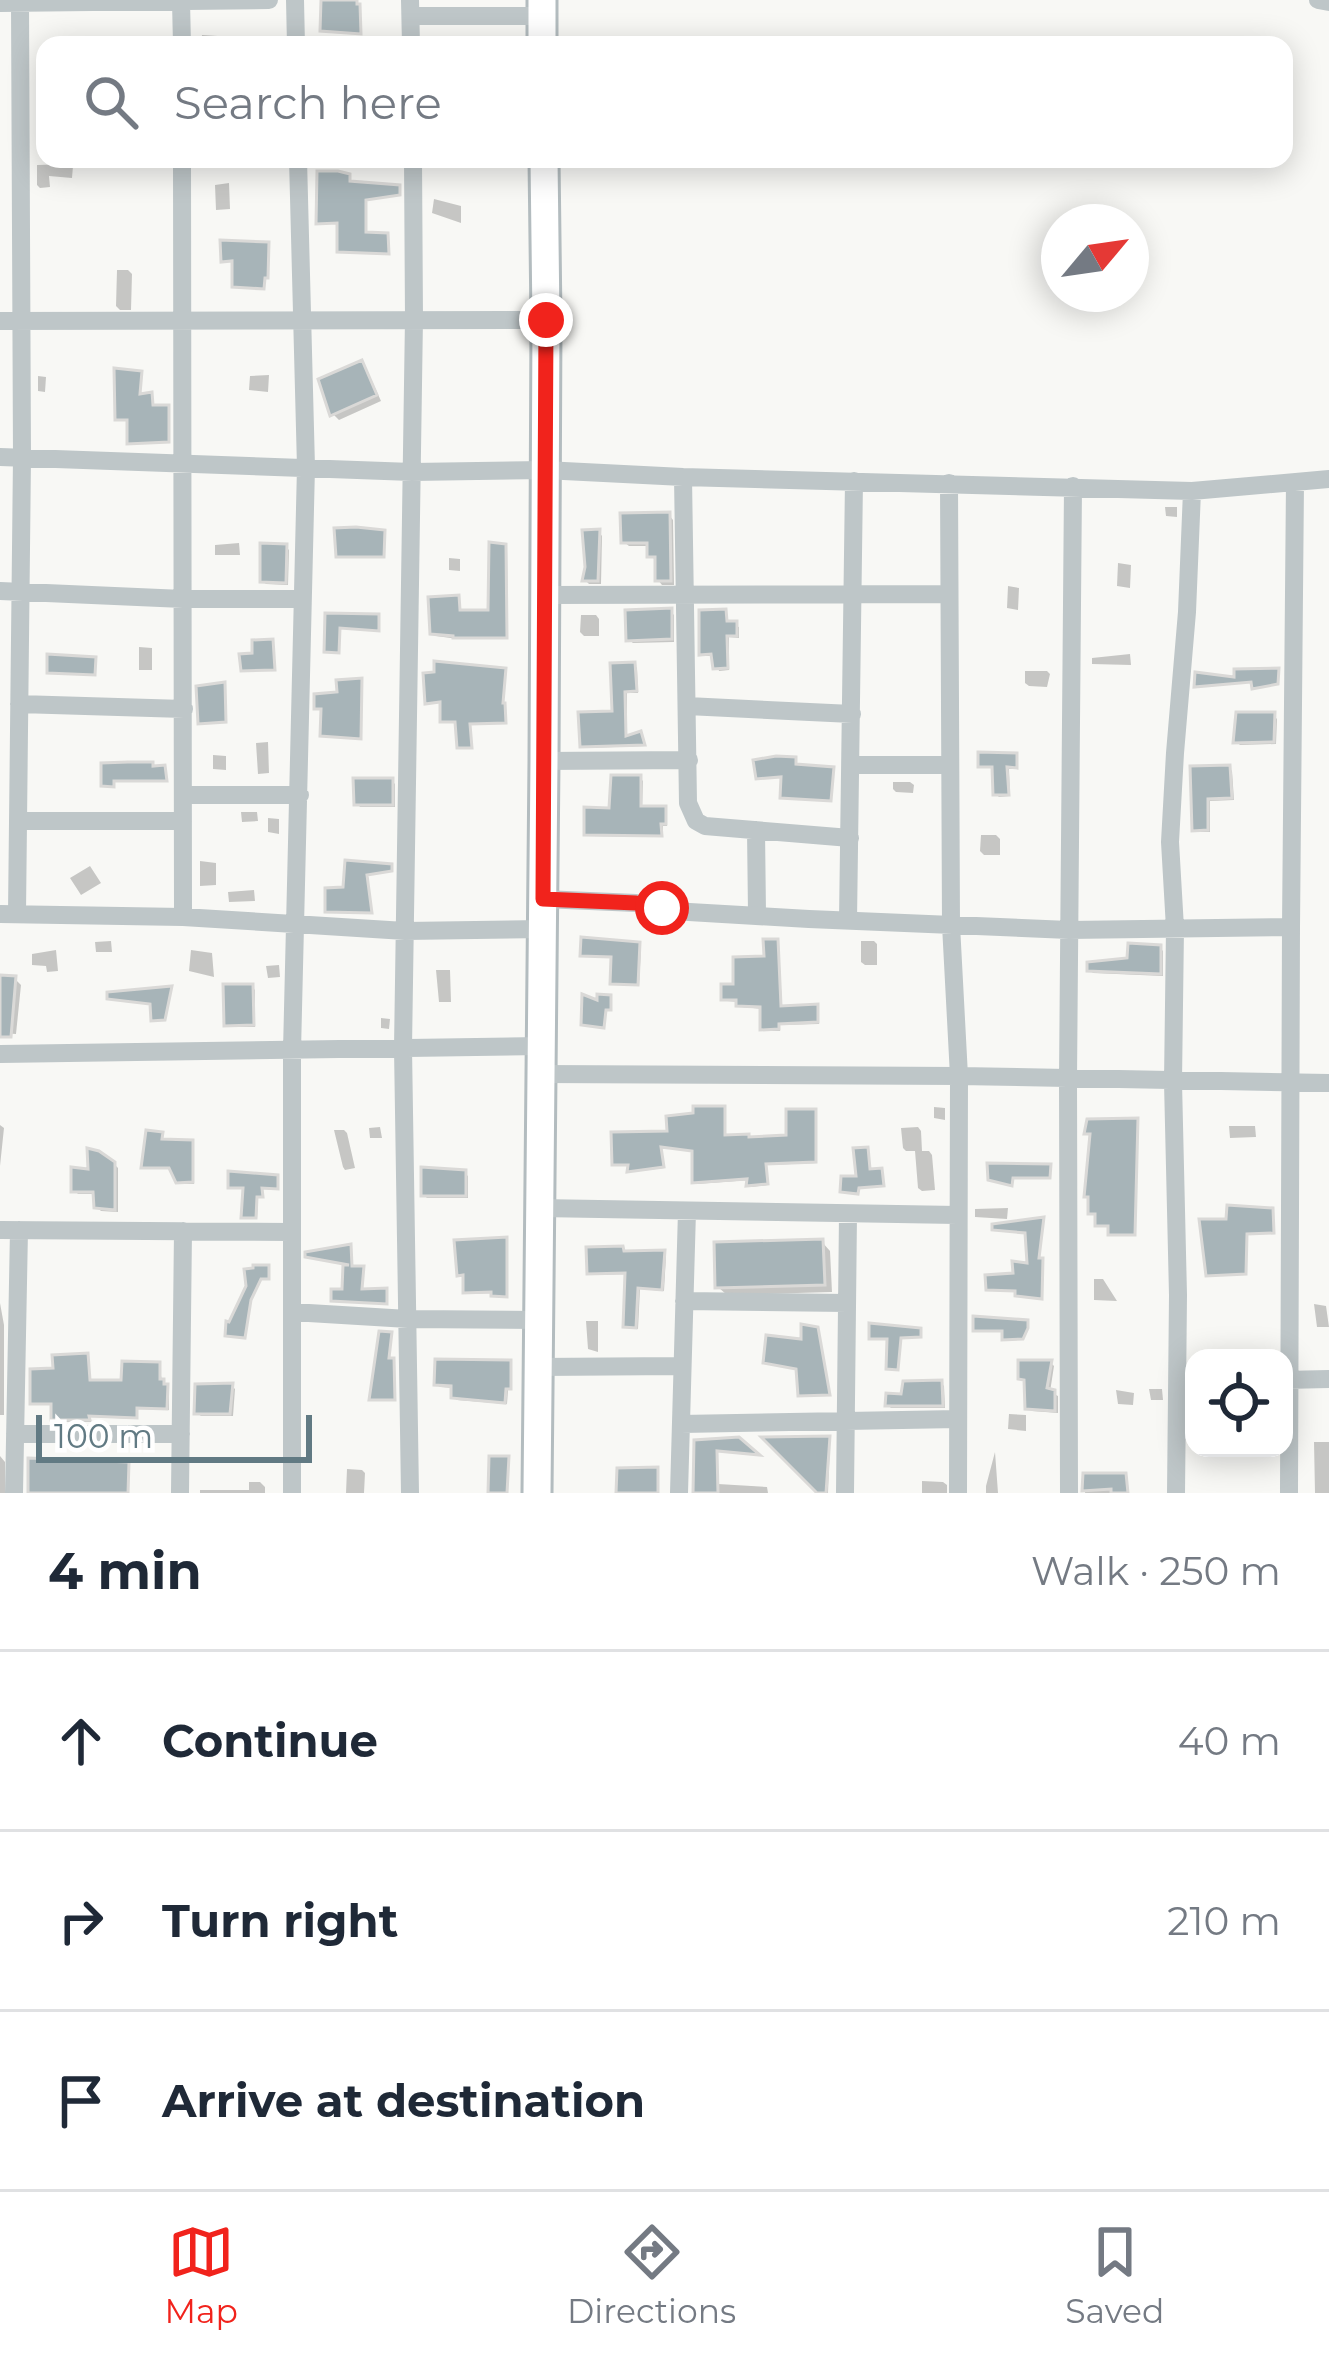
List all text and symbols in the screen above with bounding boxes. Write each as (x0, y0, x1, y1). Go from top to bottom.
search box (36, 36, 1293, 168)
icon: search (78, 69, 144, 135)
text: Search here (174, 75, 442, 130)
north arrow (1041, 204, 1149, 312)
route end (519, 293, 573, 347)
route start (635, 881, 689, 935)
map controls (1185, 1349, 1293, 1457)
button: locate (1185, 1349, 1293, 1457)
scale bar (36, 1409, 312, 1462)
text: 100 m (54, 1416, 153, 1456)
text: 4 min (48, 1540, 202, 1602)
text: Walk · 250 m (1031, 1547, 1281, 1595)
icon: ahead (48, 1708, 114, 1774)
text: Continue (162, 1713, 378, 1768)
text: 40 m (1178, 1717, 1281, 1765)
icon: right (48, 1888, 114, 1954)
text: Turn right (162, 1893, 398, 1948)
text: 210 m (1167, 1897, 1281, 1945)
icon: arrive (48, 2068, 114, 2134)
text: Arrive at destination (162, 2073, 645, 2128)
tab: Map (165, 2219, 238, 2331)
tab: Directions (567, 2219, 736, 2331)
tab: Saved (1065, 2219, 1164, 2331)

